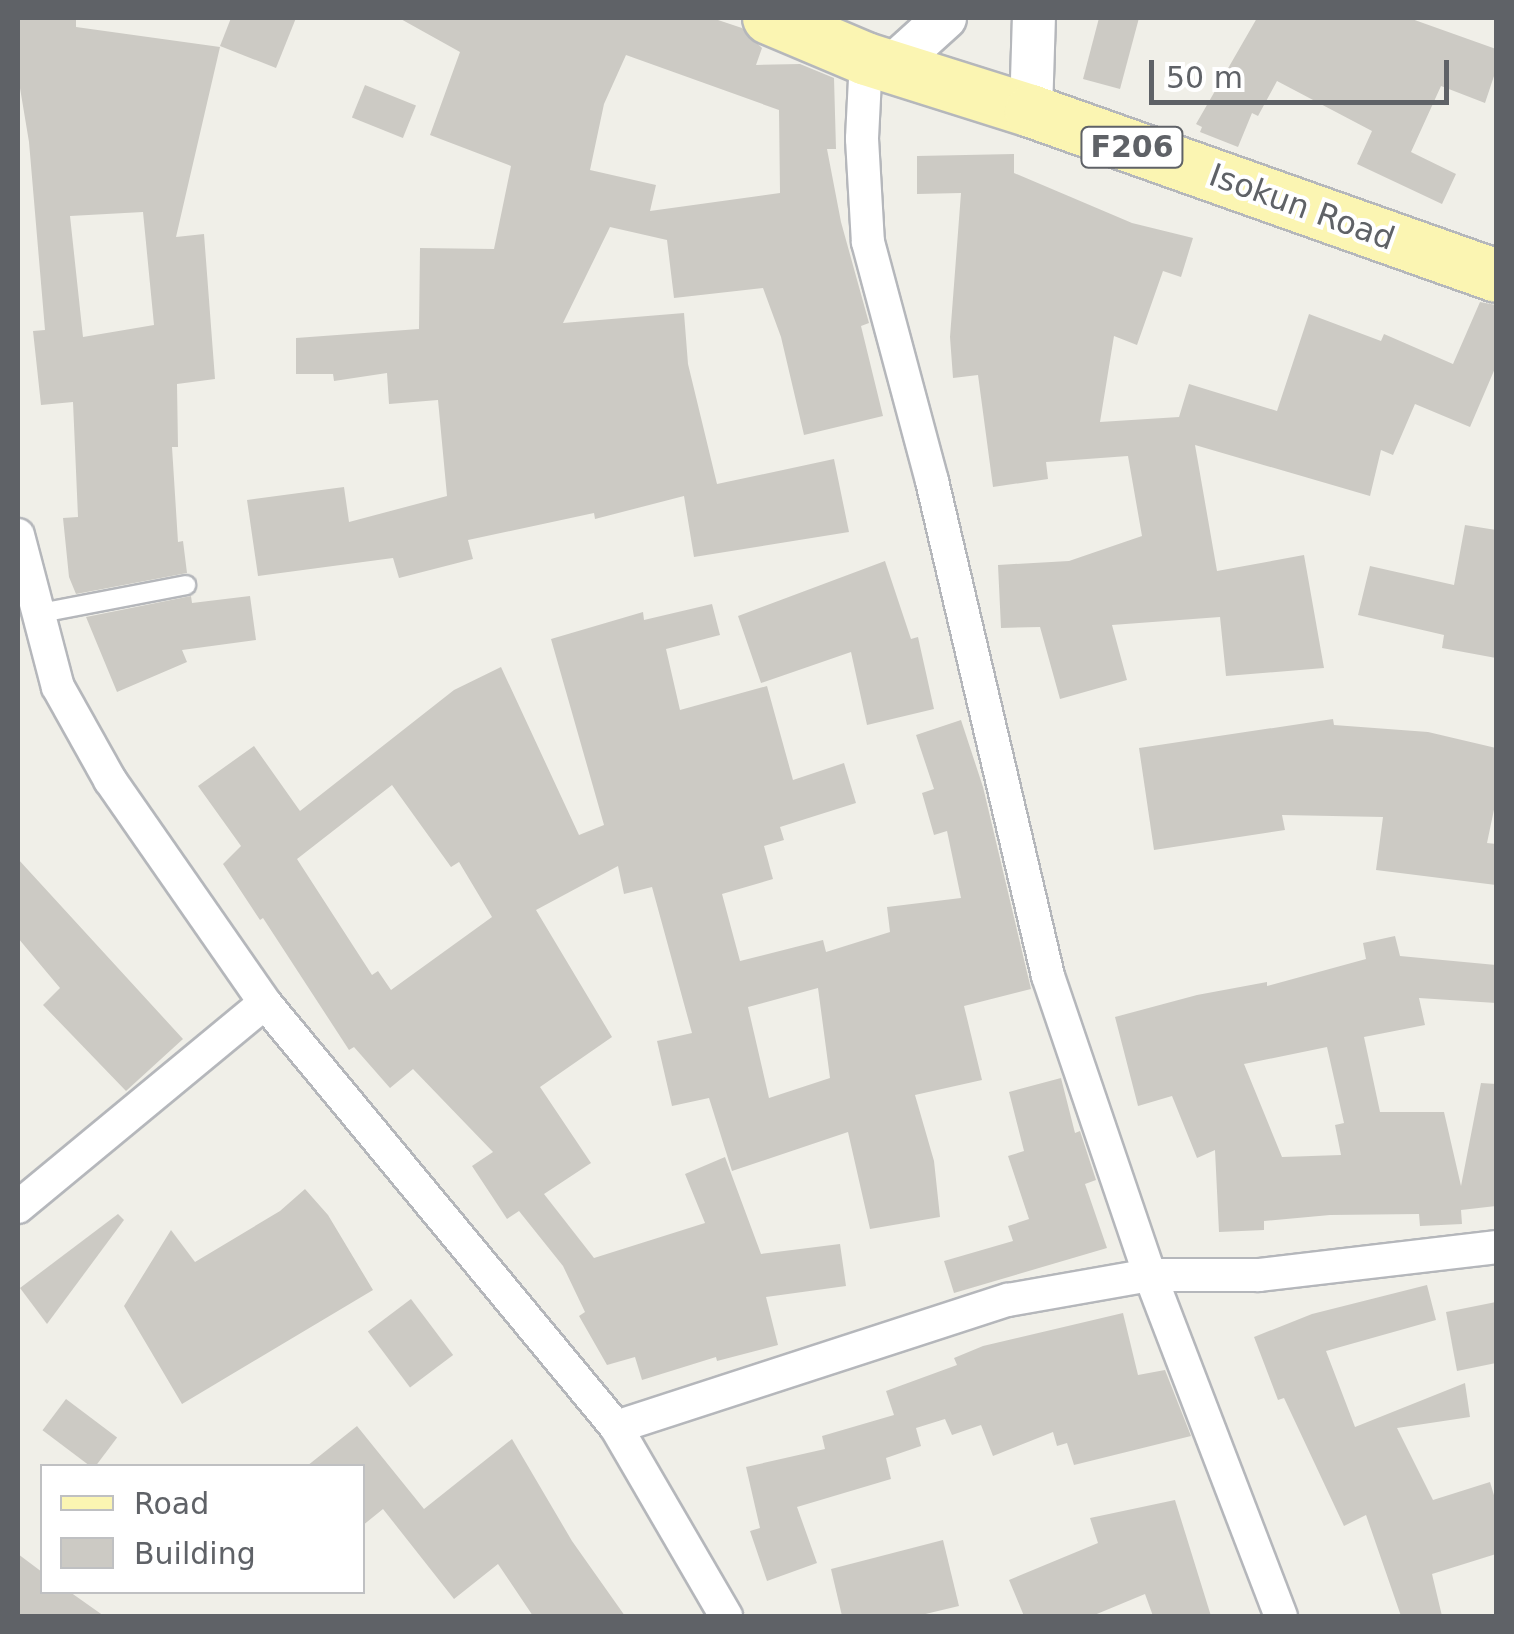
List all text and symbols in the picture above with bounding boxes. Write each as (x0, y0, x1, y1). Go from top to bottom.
scale bar (1154, 40, 1454, 102)
text: 50 m (1166, 60, 1243, 95)
road number: F206 (1080, 122, 1184, 172)
street label: Isokun Road (1204, 156, 1400, 258)
legend (40, 1464, 365, 1594)
text: Road (134, 1486, 209, 1521)
text: Building (134, 1536, 256, 1571)

